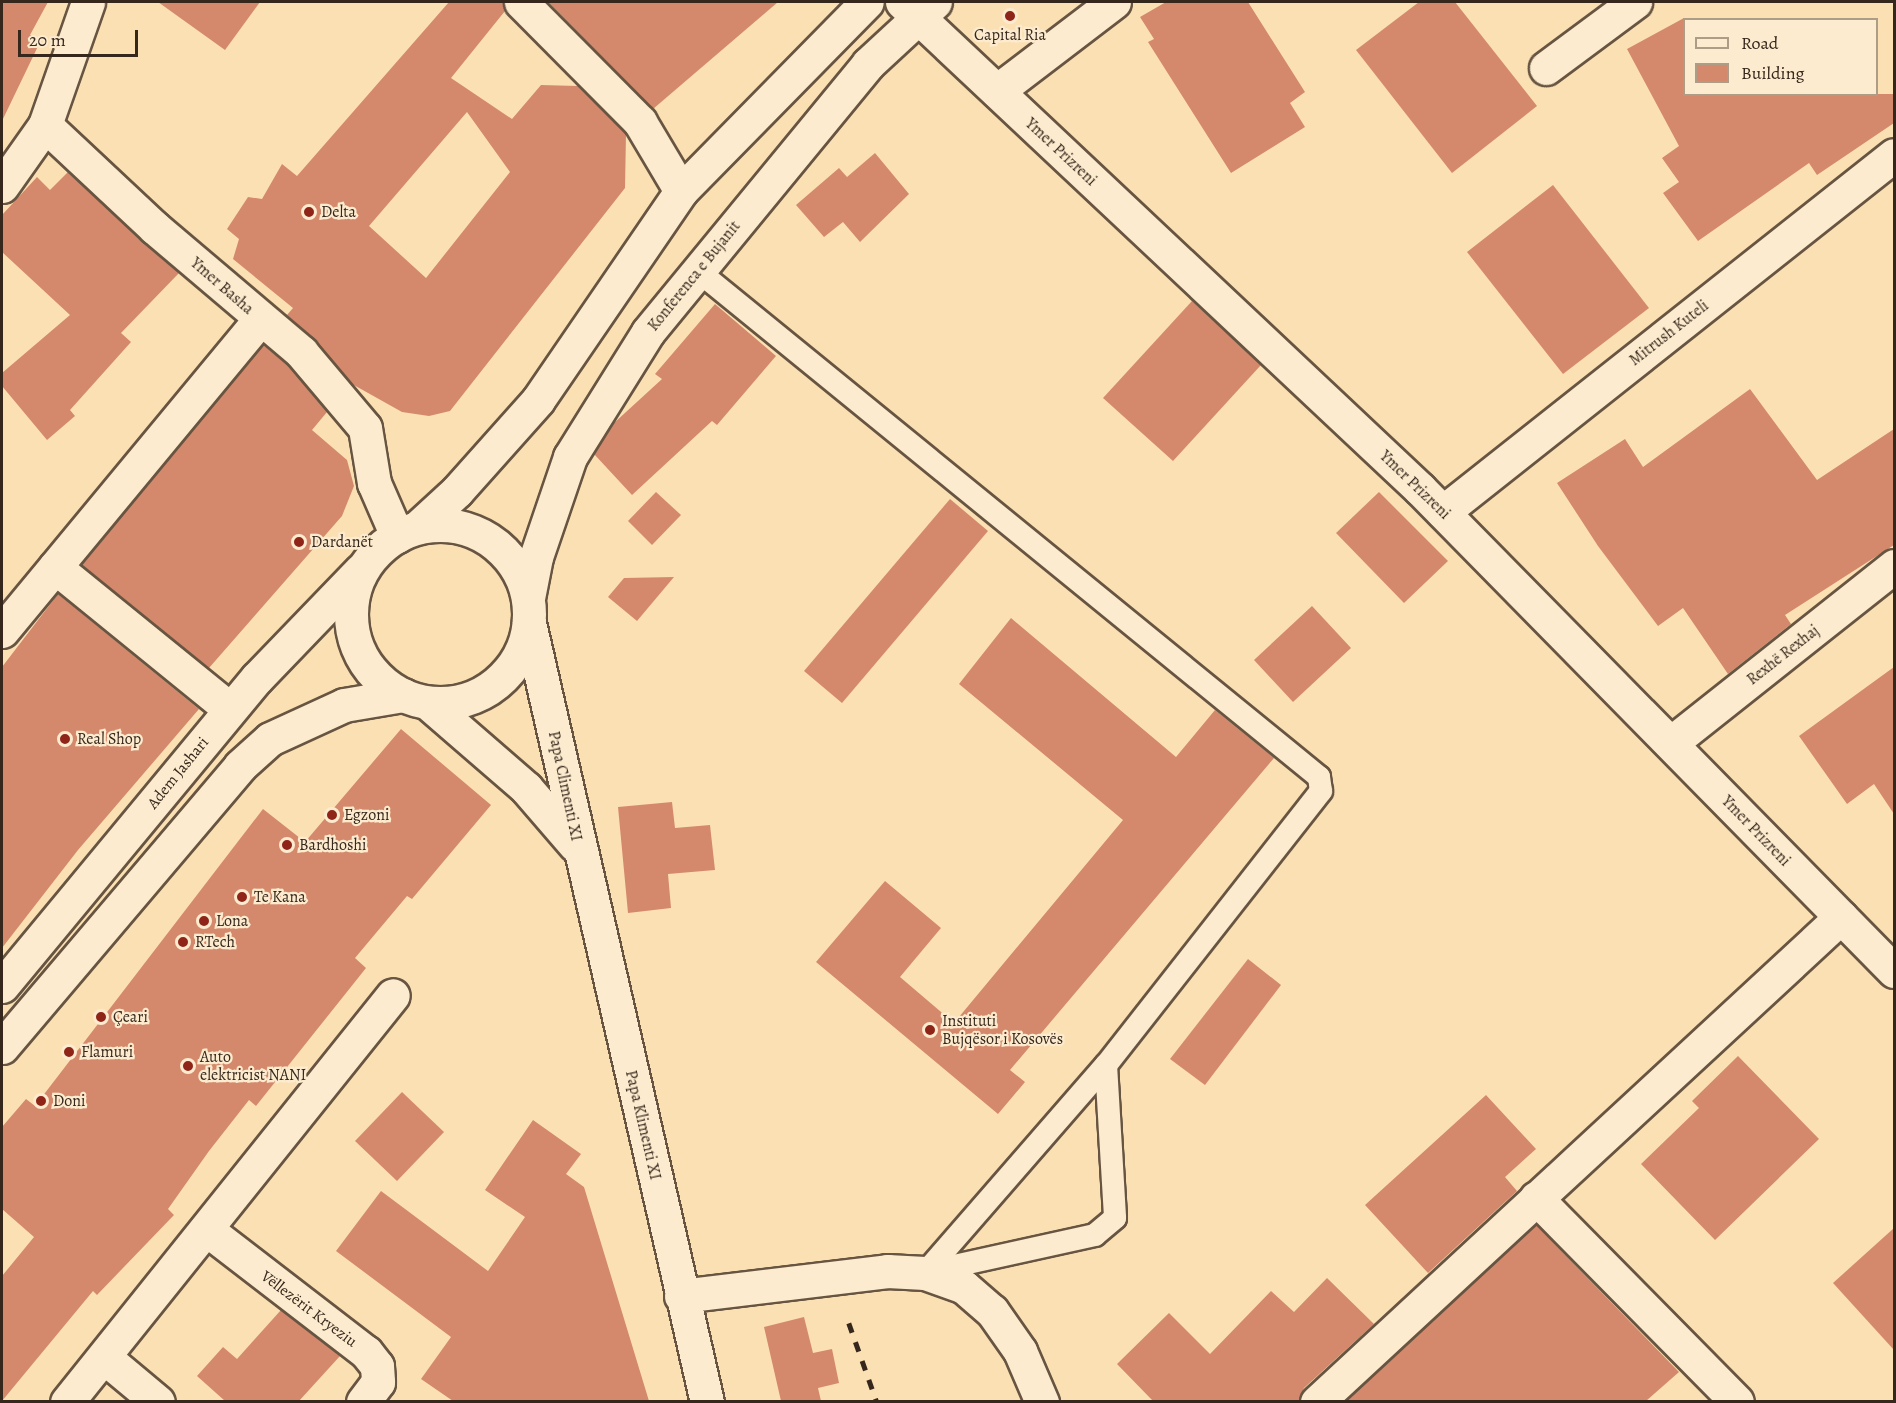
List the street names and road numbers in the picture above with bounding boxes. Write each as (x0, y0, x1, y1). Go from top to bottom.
street label: Ymer Prizreni (1021, 114, 1101, 190)
street label: Konferenca e Bujanit (644, 217, 744, 335)
street label: Ymer Basha (187, 253, 257, 319)
street label: Mitrush Kuteli (1626, 296, 1712, 370)
street label: Ymer Prizreni (1376, 447, 1454, 523)
street label: Rexhë Rexhaj (1743, 621, 1823, 689)
street label: Papa Climenti XI (544, 729, 586, 843)
street label: Adem Jashari (143, 733, 213, 813)
street label: Ymer Prizreni (1718, 792, 1794, 870)
street label: Papa Klimenti XI (621, 1068, 665, 1182)
street label: Vëllezërit Kryeziu (257, 1267, 361, 1351)

